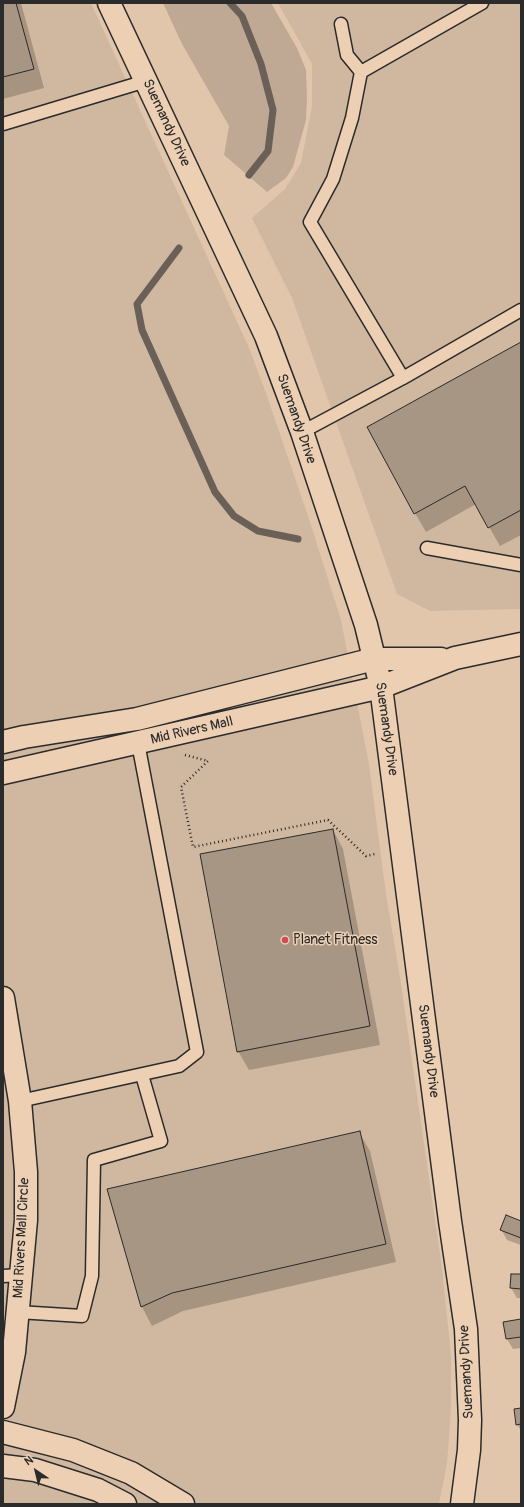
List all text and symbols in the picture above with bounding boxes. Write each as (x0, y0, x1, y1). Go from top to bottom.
street label: Suemandy Drive (138, 77, 194, 169)
street label: Suemandy Drive (273, 372, 319, 466)
street label: Suemandy Drive (371, 681, 401, 777)
street label: Mid Rivers Mall (149, 713, 235, 749)
place label: Planet Fitness (293, 932, 378, 948)
marker: Planet Fitness (280, 935, 290, 945)
street label: Suemandy Drive (414, 1003, 442, 1099)
street label: Mid Rivers Mall Circle (10, 1177, 34, 1299)
street label: Suemandy Drive (456, 1325, 478, 1419)
north arrow (16, 1451, 56, 1491)
text: N (22, 1453, 36, 1468)

